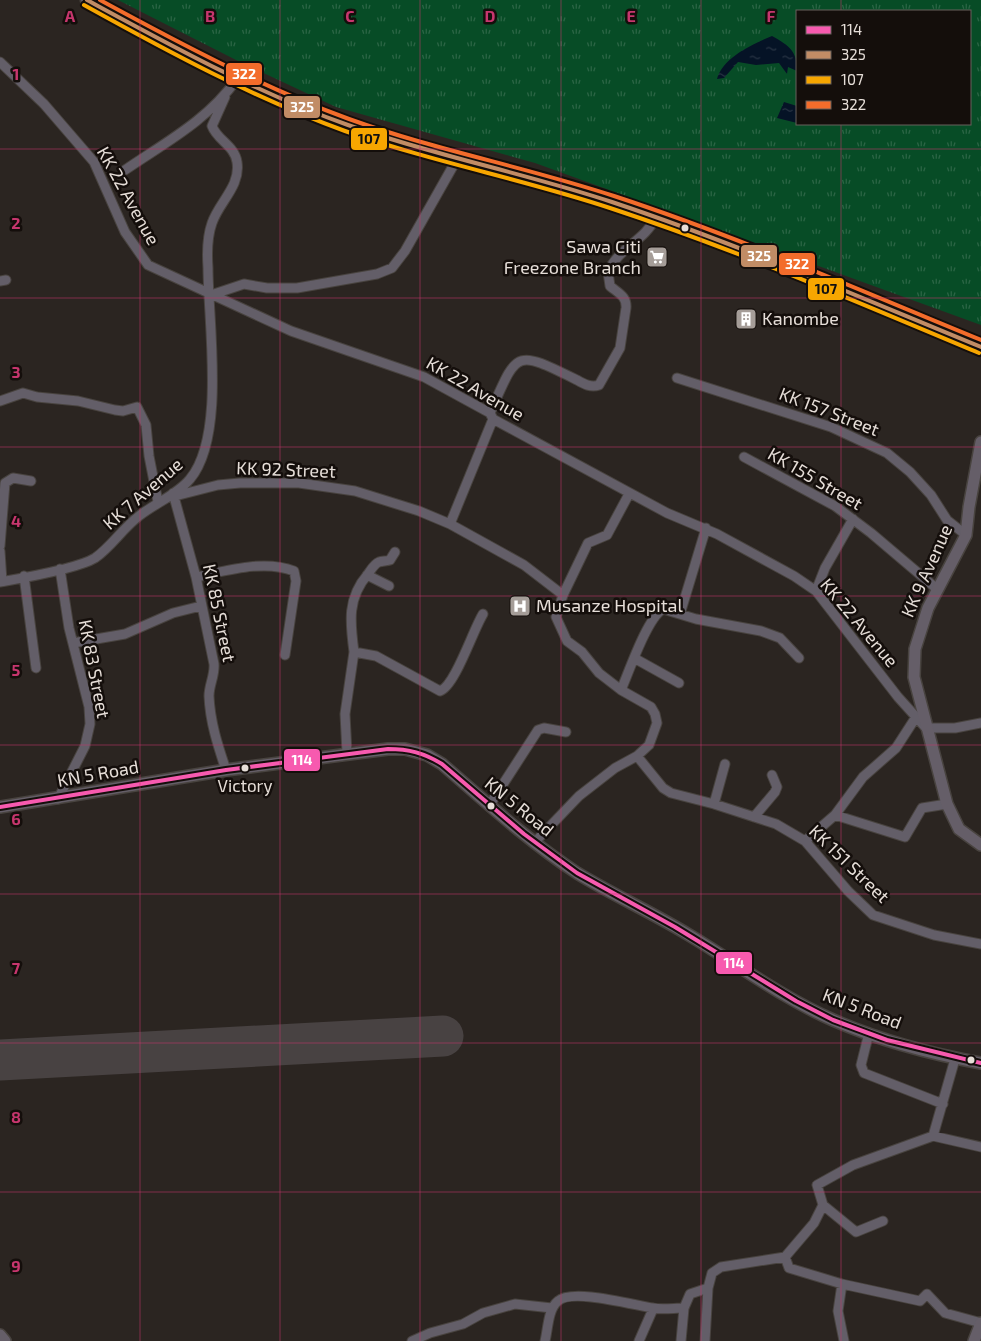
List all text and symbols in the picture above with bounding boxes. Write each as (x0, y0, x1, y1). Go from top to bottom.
text: A (65, 6, 76, 25)
text: B (205, 6, 215, 25)
text: C (345, 6, 355, 25)
text: D (485, 6, 496, 25)
text: E (626, 6, 636, 25)
text: F (767, 6, 776, 25)
legend (796, 10, 971, 125)
text: 114 (841, 20, 862, 38)
text: 325 (841, 45, 866, 63)
line badge: 322 (225, 62, 263, 86)
text: 1 (13, 64, 19, 83)
text: 322 (232, 65, 256, 82)
text: 107 (841, 70, 864, 88)
line badge: 325 (283, 95, 321, 119)
text: 322 (841, 95, 866, 113)
text: 325 (290, 98, 314, 115)
line badge: 107 (350, 127, 388, 151)
text: 107 (358, 130, 381, 147)
street label: KK 22 Avenue (93, 142, 165, 249)
text: 2 (11, 213, 21, 232)
unlabelled marker (680, 223, 690, 233)
place label: Sawa Citi Freezone Branch (504, 235, 641, 278)
line badge: 325 (740, 244, 778, 268)
supermarket icon: Sawa Citi Freezone Branch (645, 245, 669, 269)
text: 325 (747, 247, 771, 264)
line badge: 322 (778, 252, 816, 276)
text: 322 (785, 255, 809, 272)
line badge: 107 (807, 277, 845, 301)
text: 107 (815, 280, 838, 297)
building icon: Kanombe (734, 307, 758, 331)
place label: Kanombe (762, 307, 839, 329)
street label: KK 22 Avenue (423, 351, 528, 425)
text: 3 (11, 362, 21, 381)
street label: KK 157 Street (776, 382, 883, 440)
street label: KK 155 Street (764, 442, 867, 514)
street label: KK 7 Avenue (98, 453, 187, 534)
street label: KK 92 Street (236, 456, 336, 482)
text: 4 (11, 511, 21, 530)
street label: KK 9 Avenue (896, 521, 956, 620)
street label: KK 85 Street (199, 562, 241, 664)
street label: KK 22 Avenue (816, 573, 903, 671)
hospital icon: Musanze Hospital (508, 594, 532, 618)
place label: Musanze Hospital (536, 594, 683, 616)
street label: KK 83 Street (75, 618, 115, 720)
text: 5 (12, 660, 21, 679)
line badge: 114 (283, 748, 321, 772)
text: 114 (291, 751, 313, 768)
street label: KN 5 Road (55, 755, 140, 791)
marker: Victory (240, 763, 250, 773)
street label: KN 5 Road (481, 772, 559, 841)
place label: Victory (218, 775, 272, 796)
unlabelled marker (486, 801, 496, 811)
text: 6 (11, 809, 21, 828)
street label: KK 151 Street (805, 820, 895, 907)
line badge: 114 (715, 951, 753, 975)
text: 114 (723, 954, 745, 971)
text: 7 (12, 958, 21, 977)
street label: KN 5 Road (820, 983, 905, 1033)
unlabelled marker (966, 1055, 976, 1065)
text: 8 (11, 1107, 21, 1126)
text: 9 (11, 1256, 21, 1275)

